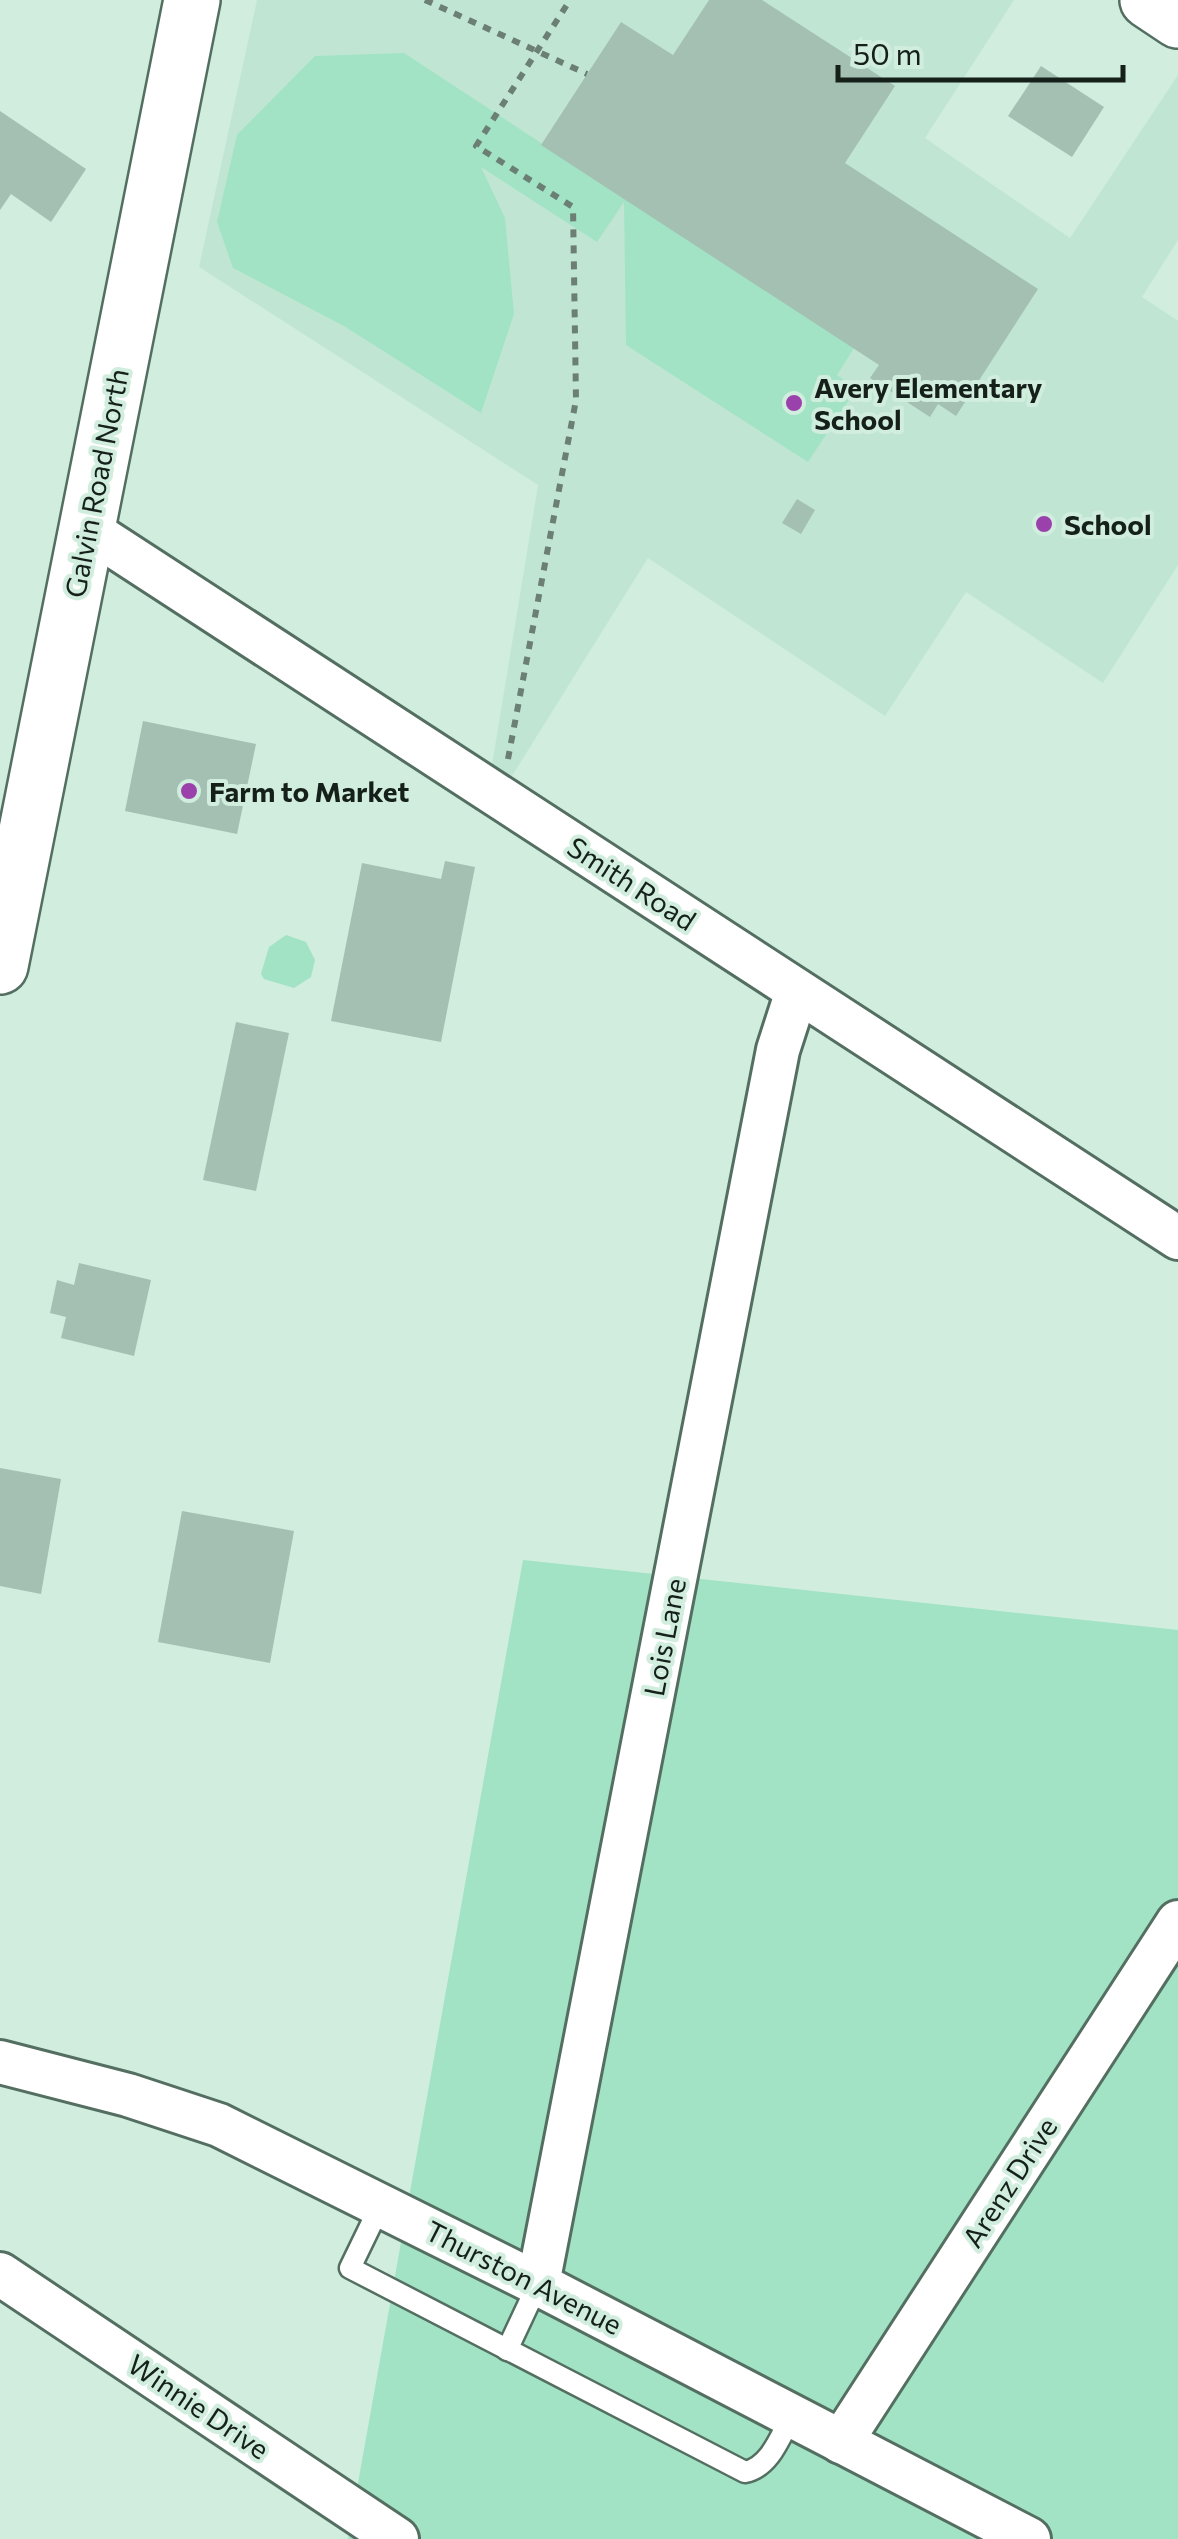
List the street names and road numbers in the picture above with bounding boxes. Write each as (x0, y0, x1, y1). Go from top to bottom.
street label: Galvin Road North (57, 366, 135, 600)
street label: Smith Road (561, 829, 703, 937)
street label: Lois Lane (636, 1575, 692, 1699)
street label: Arenz Drive (955, 2111, 1063, 2253)
street label: Thurston Avenue (420, 2213, 628, 2341)
street label: Winnie Drive (122, 2346, 276, 2466)

